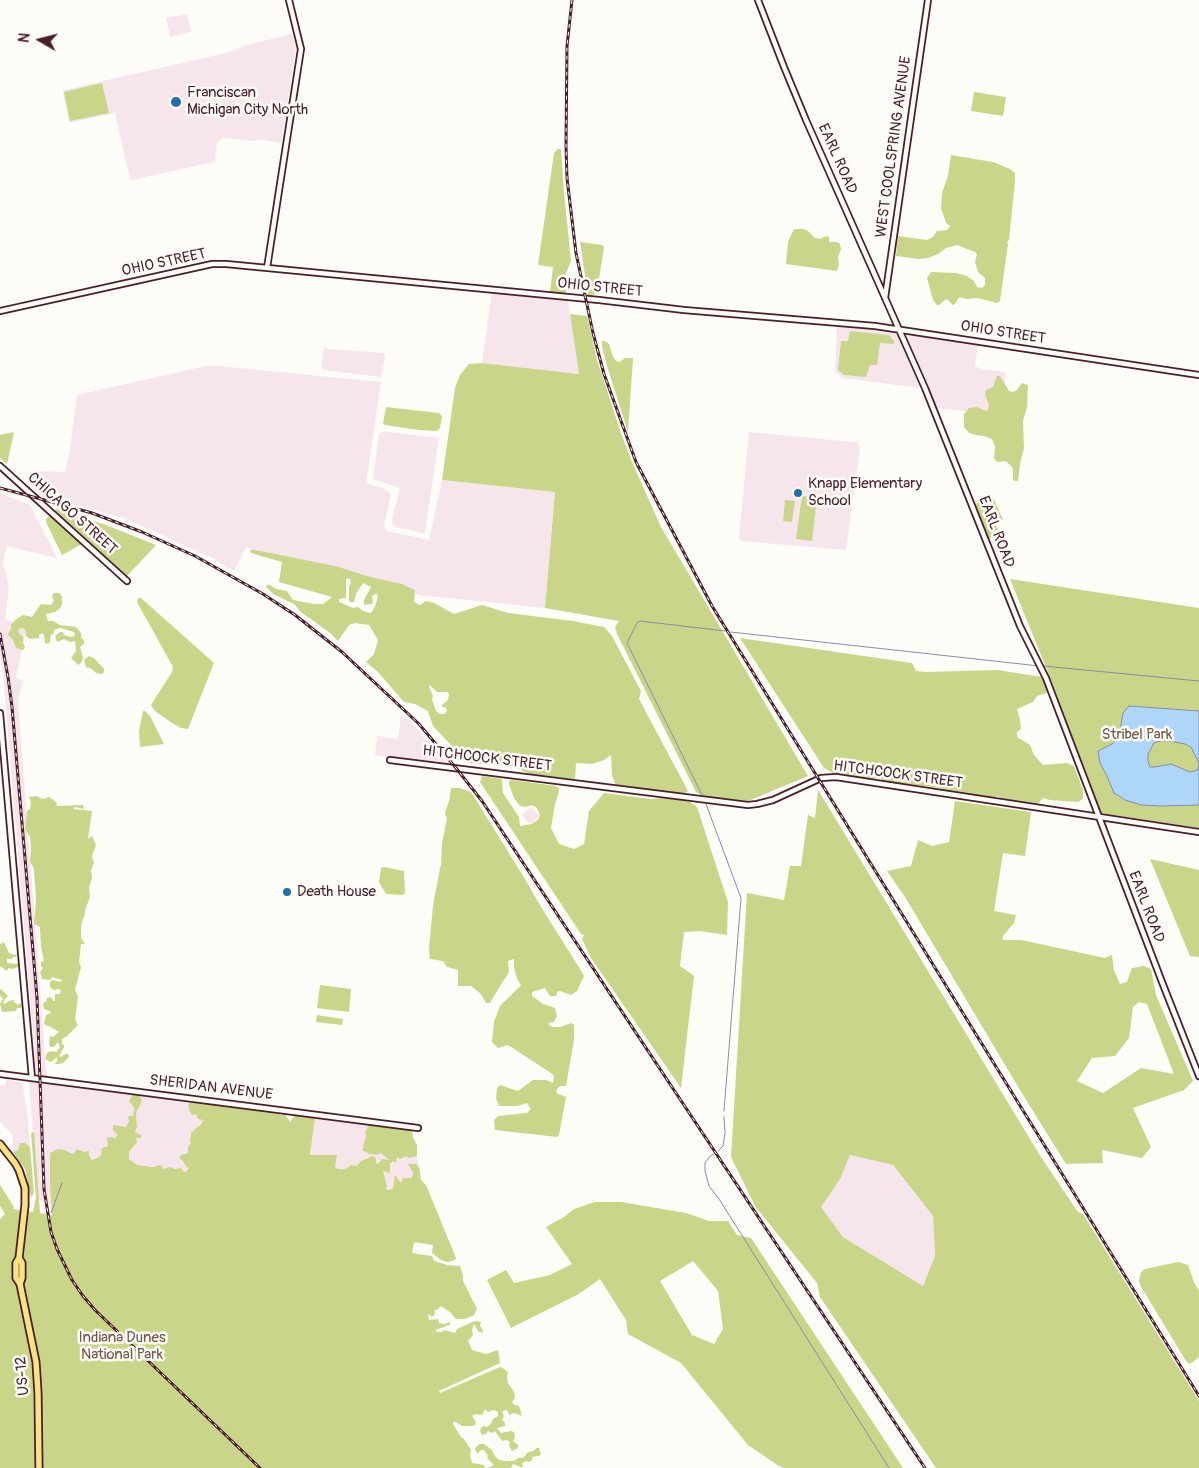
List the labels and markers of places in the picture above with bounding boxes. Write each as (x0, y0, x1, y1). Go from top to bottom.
place label: Franciscan Michigan City North (187, 84, 308, 119)
marker: Franciscan Michigan City North (169, 95, 183, 109)
place label: Knapp Elementary School (808, 475, 922, 510)
marker: Knapp Elementary School (792, 487, 804, 499)
place label: Death House (297, 883, 376, 901)
marker: Death House (281, 886, 293, 898)

